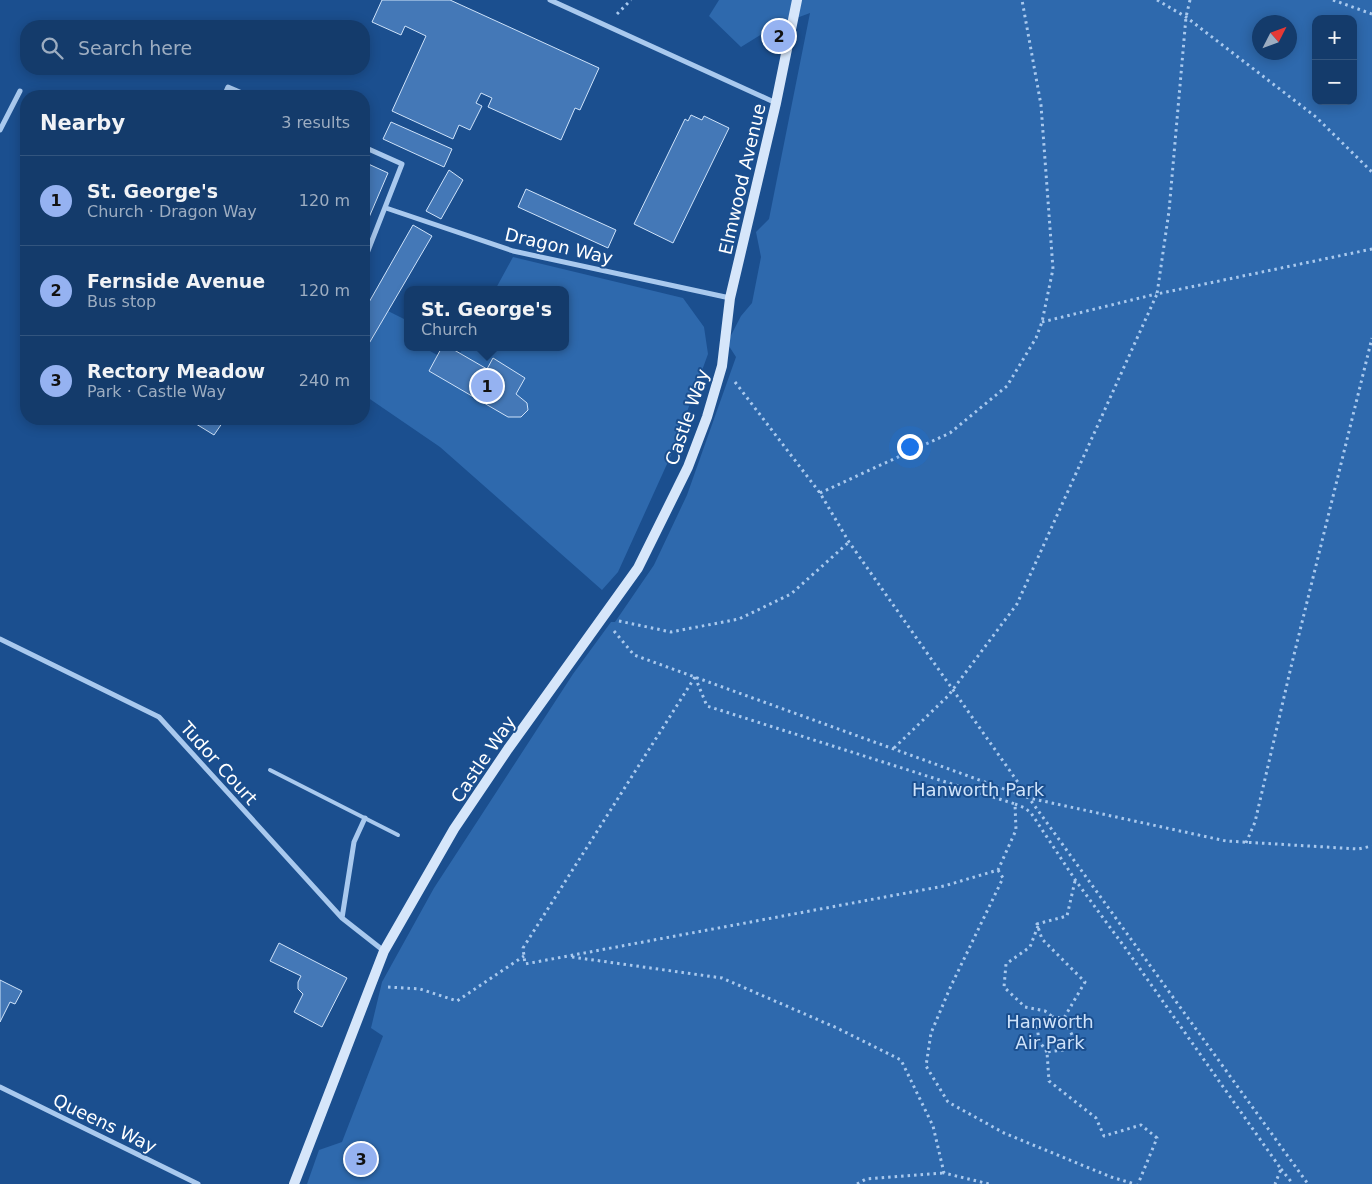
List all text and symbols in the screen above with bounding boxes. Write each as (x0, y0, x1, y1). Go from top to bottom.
north arrow (1252, 15, 1297, 60)
map controls (1312, 15, 1357, 105)
button: + (1312, 15, 1357, 60)
pin: 2 (763, 17, 795, 55)
search box (20, 20, 370, 75)
icon: search (38, 34, 66, 62)
text: Search here (78, 37, 192, 59)
button: − (1312, 60, 1357, 105)
street label: Elmwood Avenue (714, 101, 770, 257)
text: Nearby (40, 111, 125, 135)
text: 3 results (281, 113, 350, 132)
text: St. George's (87, 180, 218, 202)
text: 1 (50, 191, 62, 210)
text: 120 m (299, 191, 350, 210)
text: Church · Dragon Way (87, 202, 257, 221)
street label: Dragon Way (503, 223, 615, 269)
text: Fernside Avenue (87, 270, 265, 292)
text: 2 (50, 281, 62, 300)
text: 120 m (299, 281, 350, 300)
popup (404, 286, 569, 351)
text: Bus stop (87, 292, 156, 311)
text: St. George's (421, 298, 552, 320)
text: Church (421, 320, 478, 339)
text: Rectory Meadow (87, 360, 265, 382)
street label: Castle Way (661, 366, 713, 468)
pin: 1 (471, 367, 503, 405)
text: 3 (50, 371, 62, 390)
text: 240 m (299, 371, 350, 390)
text: Park · Castle Way (87, 382, 226, 401)
your location (897, 434, 923, 460)
street label: Castle Way (446, 711, 520, 806)
street label: Tudor Court (176, 716, 262, 809)
park label: Hanworth Park (912, 779, 1045, 800)
park label: Hanworth Air Park (1006, 1011, 1094, 1053)
street label: Queens Way (50, 1089, 160, 1157)
pin: 3 (345, 1140, 377, 1178)

